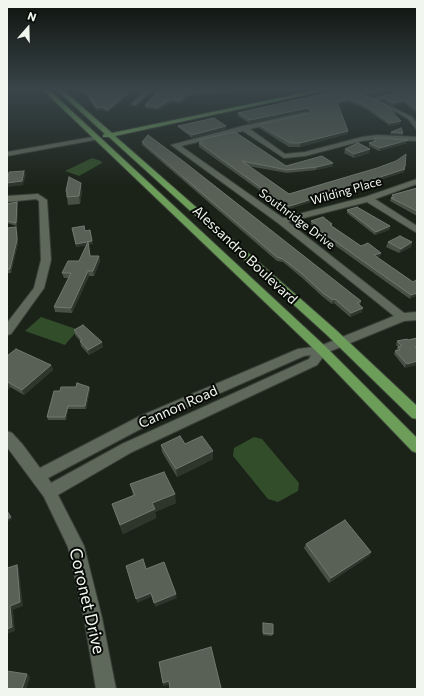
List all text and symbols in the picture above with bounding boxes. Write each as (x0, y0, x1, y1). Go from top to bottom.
north arrow (8, 8, 48, 48)
text: N (26, 9, 38, 24)
street label: Wilding Place (309, 174, 383, 208)
street label: Southridge Drive (256, 186, 338, 252)
street label: Alessandro Boulevard (189, 202, 301, 308)
street label: Cannon Road (136, 382, 220, 432)
street label: Coronet Drive (65, 546, 109, 656)

